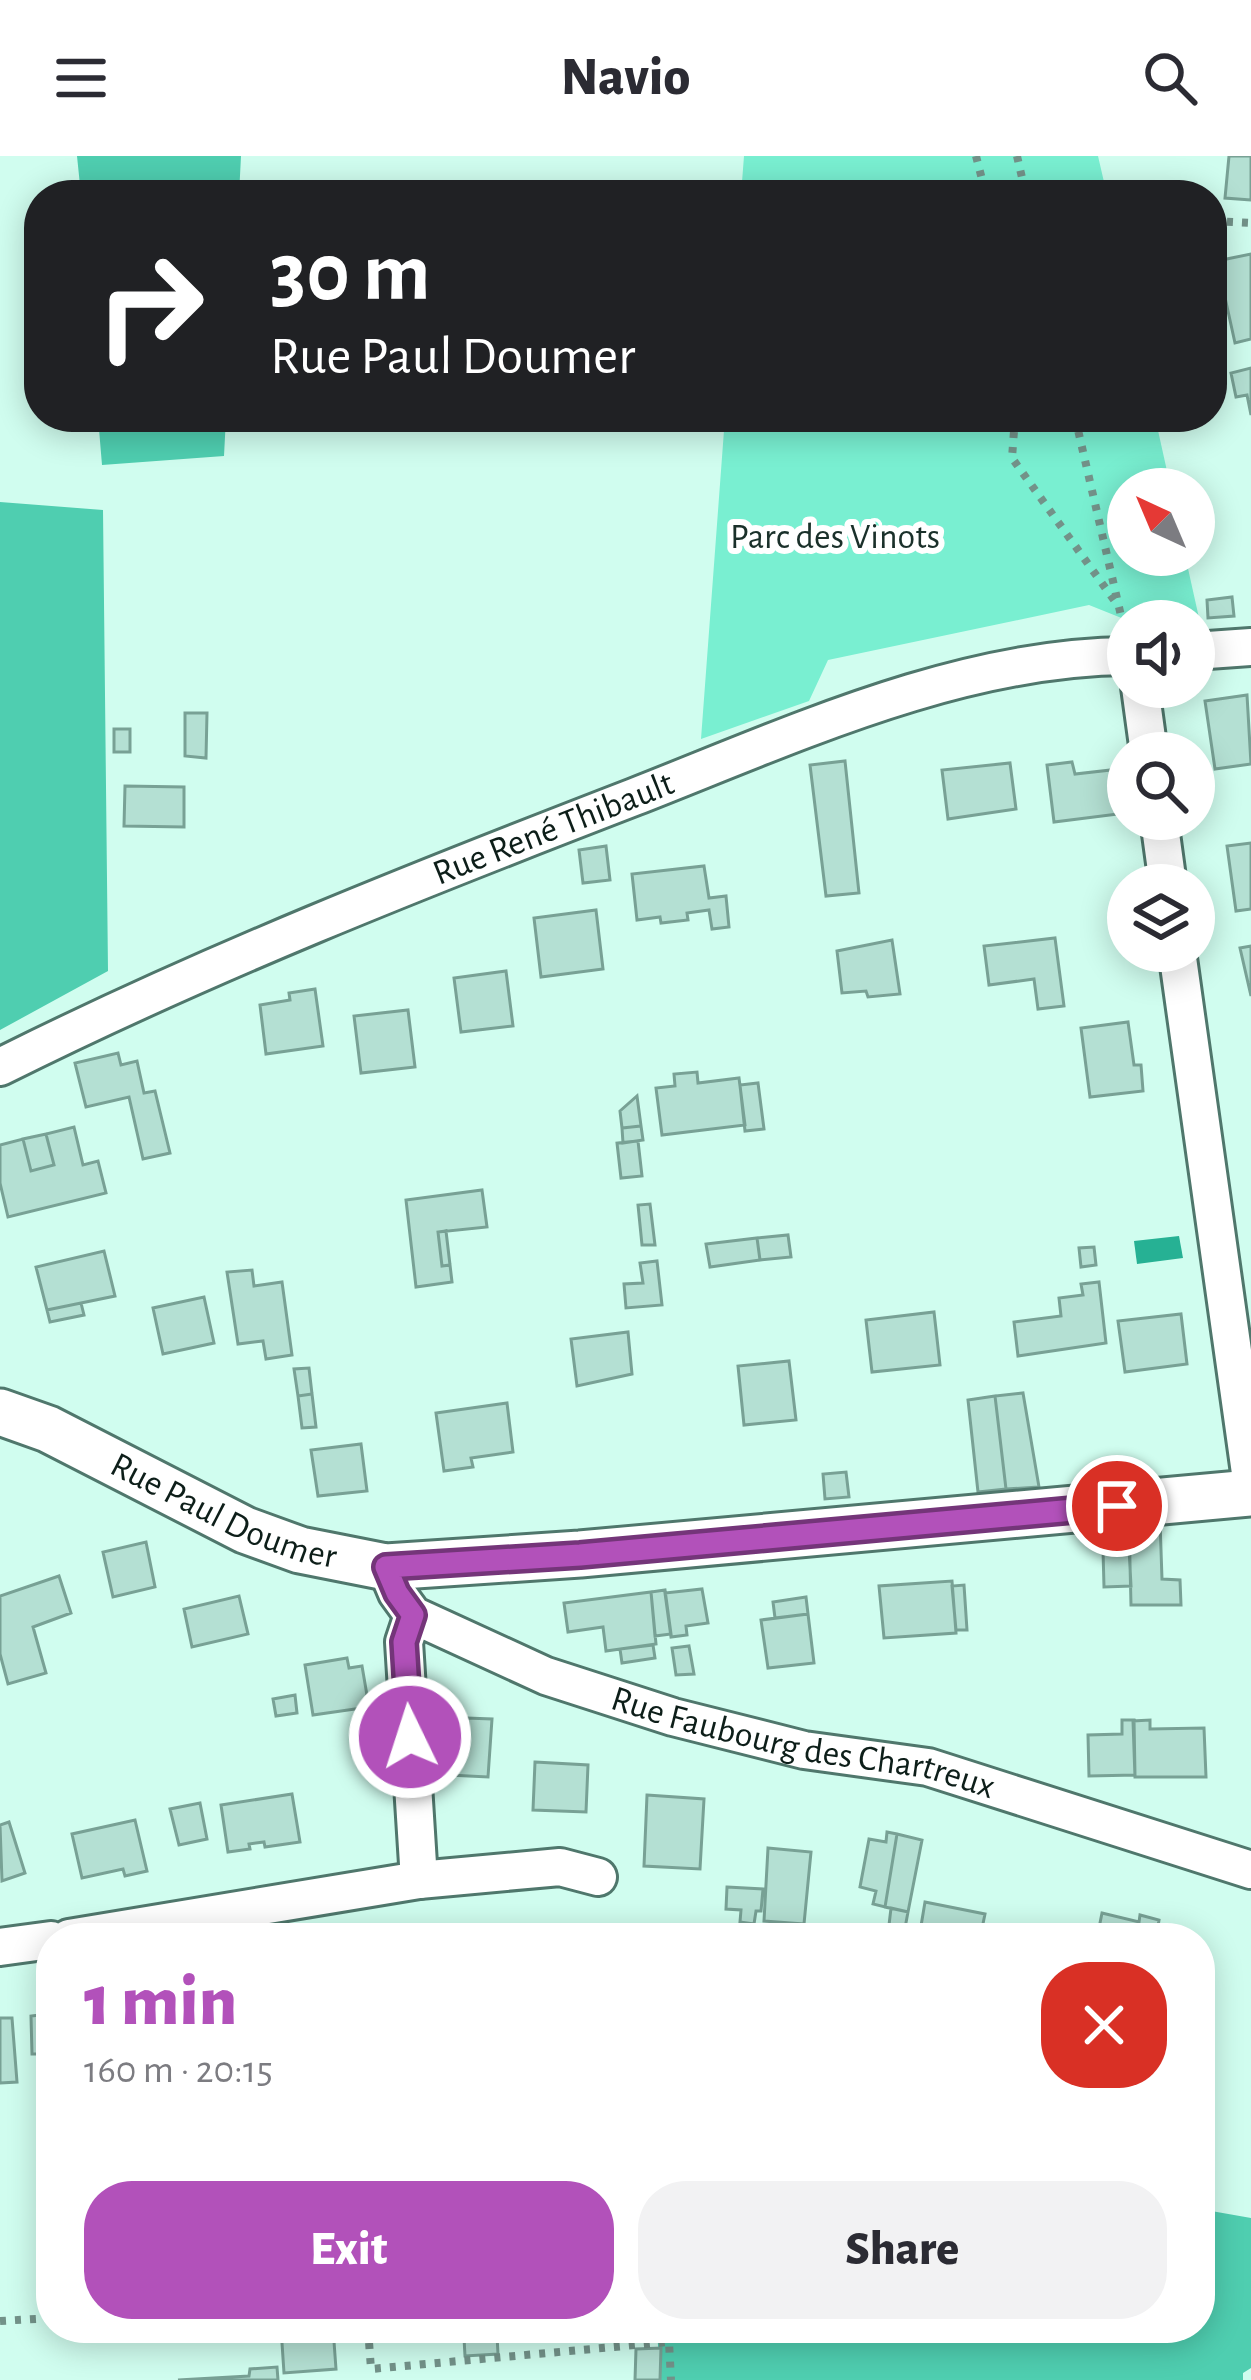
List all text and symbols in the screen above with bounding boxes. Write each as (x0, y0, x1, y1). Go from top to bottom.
icon: menu (48, 45, 114, 111)
icon: search (1137, 45, 1203, 111)
text: Navio (561, 51, 690, 105)
icon: right (72, 228, 228, 384)
text: 30 m (270, 232, 430, 316)
text: Rue Paul Doumer (270, 330, 636, 384)
north arrow (1107, 468, 1215, 576)
map controls (1107, 468, 1215, 972)
park label: Parc des Vinots (730, 519, 940, 555)
button: sound (1107, 600, 1215, 708)
button: search (1107, 732, 1215, 840)
street label: Rue René Thibault (428, 765, 679, 892)
button: layers (1107, 864, 1215, 972)
street label: Rue Paul Doumer (105, 1446, 340, 1575)
pin (1066, 1455, 1168, 1557)
icon: arrive (1084, 1473, 1150, 1539)
position arrow (347, 1674, 473, 1800)
street label: Rue Faubourg des Chartreux (607, 1680, 999, 1805)
button: close (1041, 1962, 1167, 2088)
text: 1 min (84, 1966, 237, 2038)
text: 160 m · 20:15 (84, 2051, 273, 2090)
button: Exit (84, 2181, 614, 2319)
button: Share (638, 2181, 1167, 2319)

